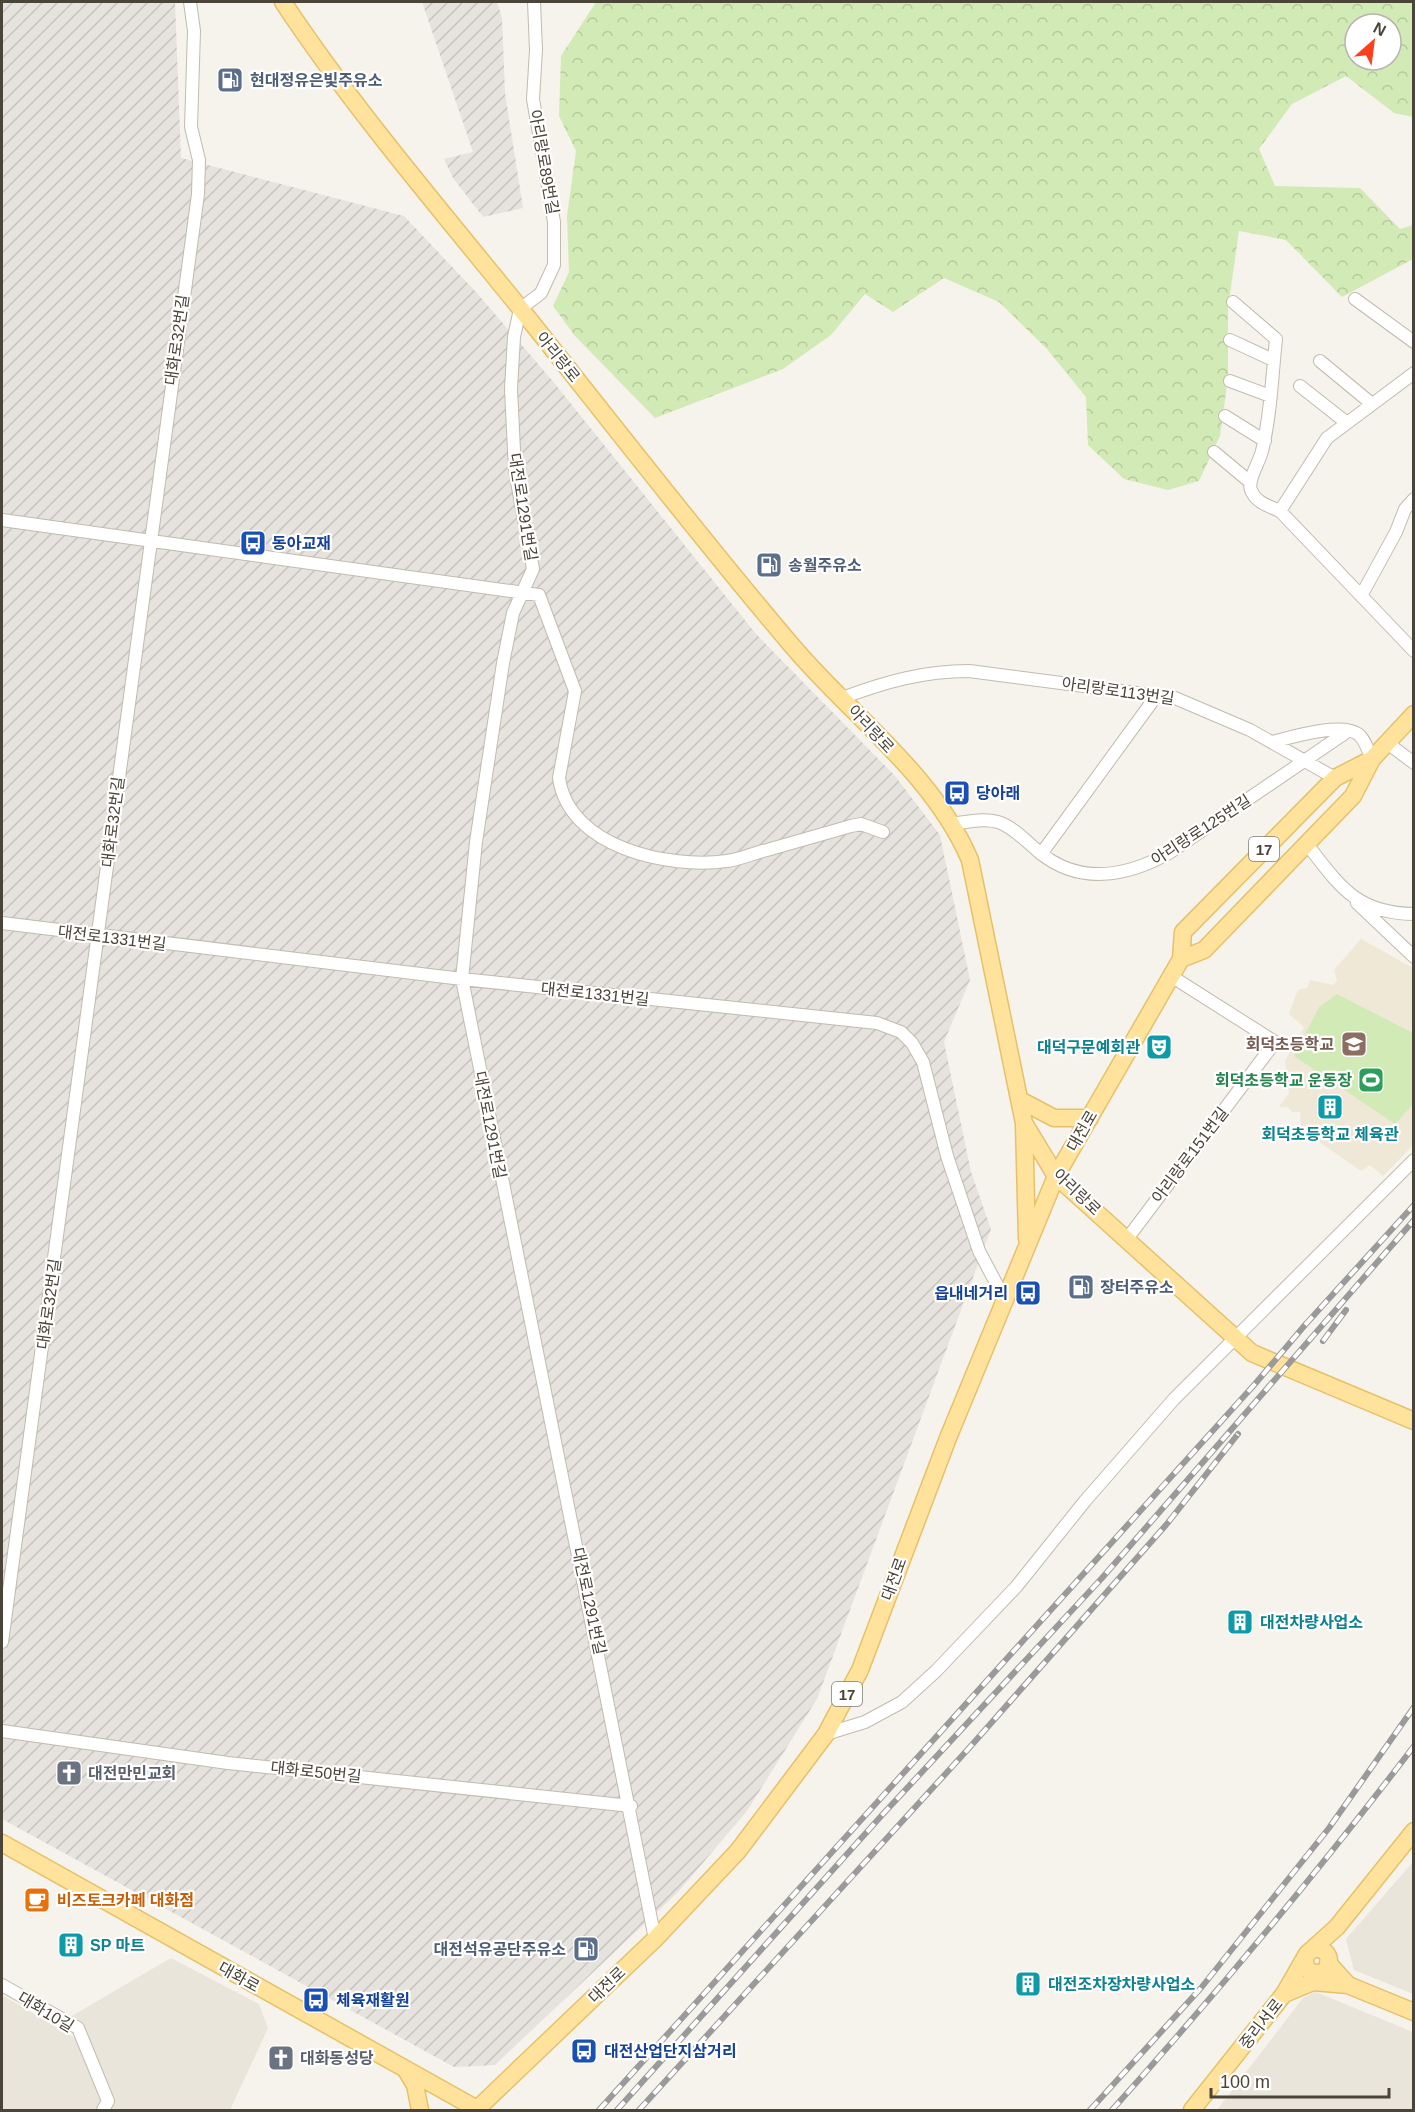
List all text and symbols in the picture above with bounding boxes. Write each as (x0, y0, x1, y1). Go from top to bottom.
north arrow (1343, 12, 1403, 72)
text: N (1371, 19, 1389, 39)
fuel station icon: 현대정유은빛주유소 (215, 65, 245, 95)
place label: 현대정유은빛주유소 (250, 71, 383, 89)
street label: 아리랑로89번길 (526, 108, 562, 216)
street label: 대화로32번길 (162, 294, 192, 386)
street label: 아리랑로 (533, 329, 583, 385)
street label: 대전로1291번길 (506, 452, 540, 562)
bus stop icon: 동아교재 (238, 528, 268, 558)
place label: 동아교재 (272, 535, 331, 552)
fuel station icon: 송월주유소 (754, 550, 784, 580)
place label: 송월주유소 (788, 557, 862, 574)
street label: 아리랑로113번길 (1060, 675, 1176, 707)
street label: 아리랑로 (845, 702, 897, 757)
street label: 대화로32번길 (99, 776, 127, 868)
bus stop icon: 당아래 (942, 778, 972, 808)
place label: 당아래 (976, 785, 1020, 802)
street label: 아리랑로125번길 (1148, 792, 1254, 868)
road number: 17 (1249, 837, 1279, 861)
street label: 대전로1331번길 (57, 923, 167, 953)
street label: 대전로1331번길 (540, 980, 650, 1008)
school or university icon: 회덕초등학교 (1339, 1029, 1369, 1059)
theatre icon: 대덕구문예회관 (1144, 1032, 1174, 1062)
place label: 회덕초등학교 (1246, 1035, 1334, 1053)
place label: 대덕구문예회관 (1037, 1039, 1140, 1056)
sports icon: 회덕초등학교 운동장 (1356, 1065, 1386, 1095)
street label: 대전로1291번길 (471, 1070, 509, 1180)
place label: 회덕초등학교 운동장 (1215, 1071, 1352, 1089)
building icon: 회덕초등학교 체육관 (1315, 1092, 1345, 1122)
street label: 아리랑로151번길 (1149, 1104, 1231, 1206)
street label: 대전로 (1064, 1107, 1101, 1154)
place label: 회덕초등학교 체육관 (1262, 1125, 1399, 1143)
street label: 아리랑로 (1050, 1165, 1104, 1219)
street label: 대화로32번길 (34, 1258, 64, 1350)
fuel station icon: 장터주유소 (1066, 1272, 1096, 1302)
bus stop icon: 읍내네거리 (1013, 1278, 1043, 1308)
place label: 장터주유소 (1100, 1279, 1174, 1296)
place label: 읍내네거리 (934, 1285, 1008, 1302)
street label: 대전로1291번길 (569, 1546, 609, 1656)
street label: 대전로 (878, 1555, 910, 1603)
building icon: 대전차량사업소 (1225, 1607, 1255, 1637)
place label: 대전차량사업소 (1260, 1614, 1363, 1631)
road number: 17 (832, 1682, 862, 1706)
church icon: 대전만민교회 (54, 1758, 84, 1788)
street label: 대화로50번길 (270, 1759, 362, 1785)
place label: 대전만민교회 (88, 1765, 176, 1782)
cafe icon: 비즈토크카페 대화점 (22, 1885, 52, 1915)
place label: 비즈토크카페 대화점 (57, 1892, 194, 1909)
building icon: SP 마트 (56, 1930, 86, 1960)
fuel station icon: 대전석유공단주유소 (571, 1934, 601, 1964)
place label: SP 마트 (90, 1937, 145, 1954)
place label: 대전석유공단주유소 (434, 1941, 566, 1958)
street label: 대화로 (216, 1959, 263, 1995)
street label: 대전로 (585, 1963, 629, 2006)
building icon: 대전조차장차량사업소 (1013, 1969, 1043, 1999)
place label: 대전조차장차량사업소 (1048, 1976, 1195, 1993)
bus stop icon: 체육재활원 (301, 1985, 331, 2015)
street label: 대화10길 (15, 1989, 77, 2035)
place label: 체육재활원 (336, 1991, 410, 2009)
street label: 중리서로 (1236, 1995, 1286, 2052)
bus stop icon: 대전산업단지삼거리 (569, 2036, 599, 2066)
church icon: 대화동성당 (266, 2043, 296, 2073)
place label: 대전산업단지삼거리 (604, 2043, 736, 2060)
place label: 대화동성당 (300, 2050, 374, 2067)
scale bar (1211, 2061, 1390, 2099)
text: 100 m (1220, 2072, 1270, 2092)

